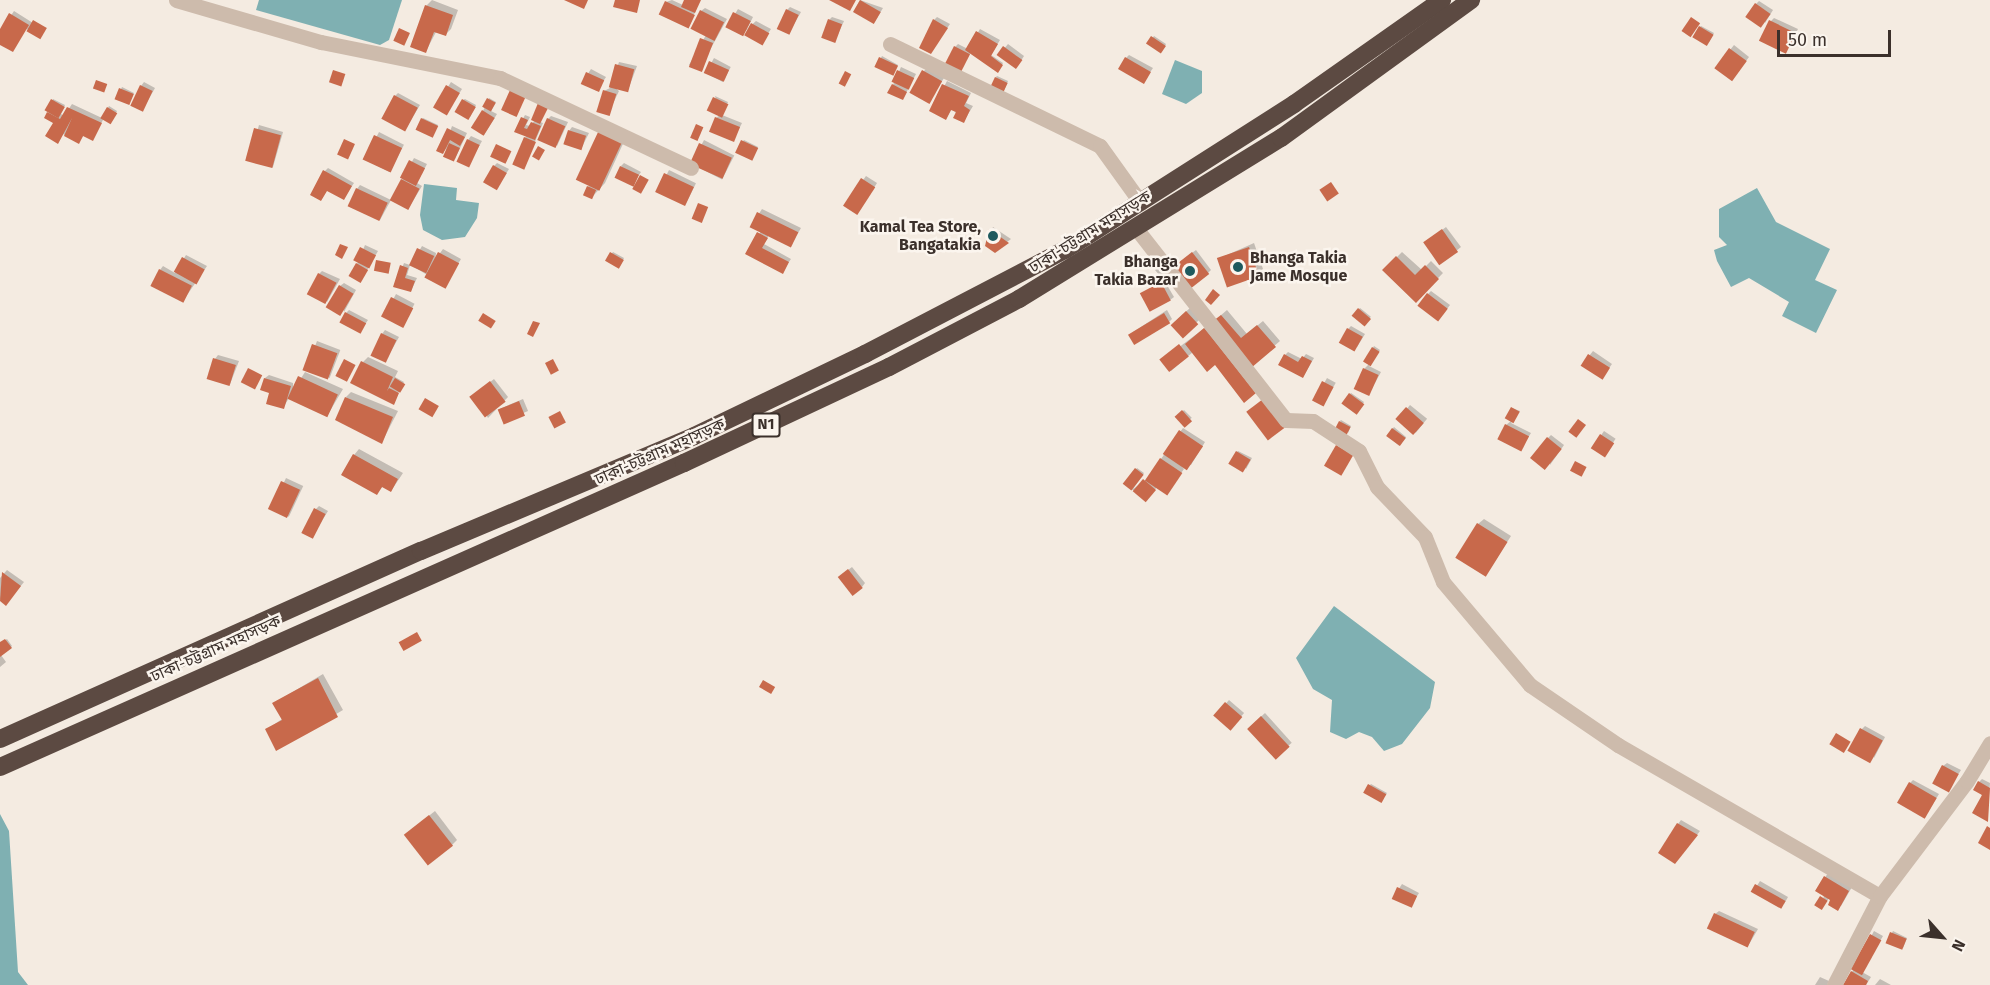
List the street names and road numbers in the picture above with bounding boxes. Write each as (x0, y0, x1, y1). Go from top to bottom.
street label: ঢাকা-চট্টগ্রাম মহাসড়ক (1025, 187, 1155, 277)
road number: N1 (751, 413, 781, 437)
street label: ঢাকা-চট্টগ্রাম মহাসড়ক (592, 415, 728, 489)
street label: ঢাকা-চট্টগ্রাম মহাসড়ক (148, 612, 284, 686)

